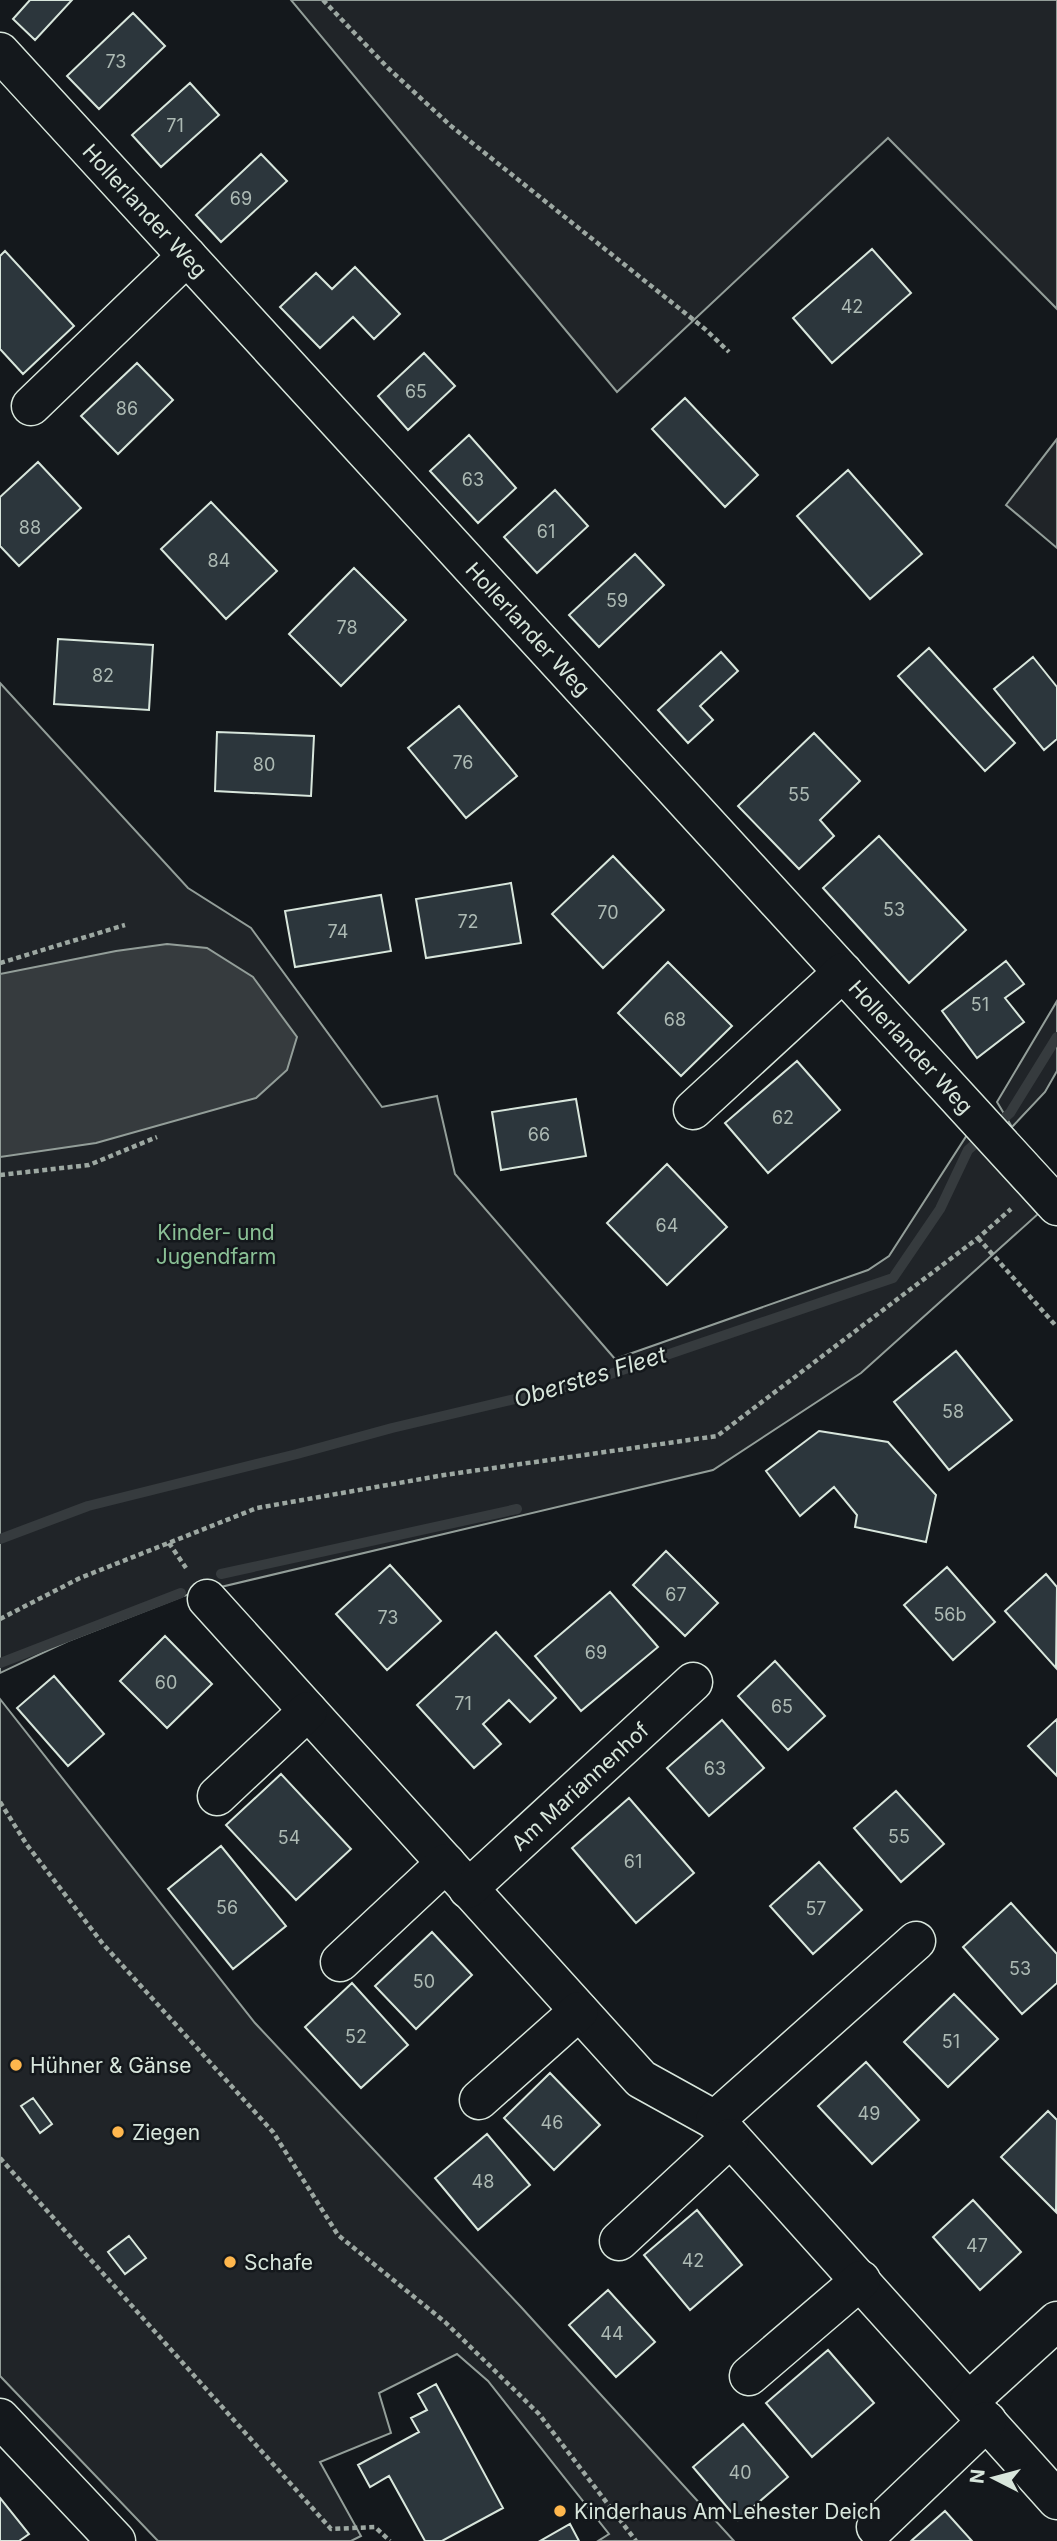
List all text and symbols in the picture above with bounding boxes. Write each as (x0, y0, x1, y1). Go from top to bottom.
house number: 73 (105, 51, 127, 72)
house number: 71 (166, 115, 184, 136)
street label: Hollerlander Weg (78, 139, 212, 282)
house number: 69 (230, 188, 252, 209)
house number: 42 (841, 296, 863, 317)
house number: 65 (405, 381, 427, 402)
house number: 86 (116, 398, 138, 419)
house number: 63 (462, 469, 484, 490)
house number: 88 (19, 517, 41, 538)
house number: 61 (537, 521, 555, 542)
house number: 84 (208, 550, 230, 571)
street label: Hollerlander Weg (461, 557, 595, 700)
house number: 59 (606, 590, 628, 611)
house number: 78 (336, 617, 358, 638)
house number: 82 (92, 665, 114, 686)
house number: 76 (452, 752, 474, 773)
house number: 80 (253, 754, 275, 775)
house number: 55 (788, 784, 810, 805)
house number: 53 (883, 899, 905, 920)
house number: 70 (597, 902, 619, 923)
house number: 72 (457, 911, 479, 932)
house number: 74 (328, 921, 348, 942)
street label: Hollerlander Weg (844, 975, 978, 1119)
house number: 51 (971, 994, 989, 1015)
house number: 68 (664, 1009, 686, 1030)
house number: 62 (772, 1107, 794, 1128)
house number: 66 (528, 1124, 550, 1145)
house number: 64 (656, 1215, 678, 1236)
park label: Kinder- und Jugendfarm (156, 1220, 276, 1269)
water label: Oberstes Fleet (510, 1340, 670, 1413)
house number: 58 (942, 1401, 964, 1422)
house number: 67 (665, 1584, 687, 1605)
house number: 56b (933, 1604, 967, 1625)
house number: 73 (377, 1607, 399, 1628)
house number: 69 (585, 1642, 607, 1663)
house number: 60 (155, 1672, 177, 1693)
house number: 71 (454, 1693, 472, 1714)
house number: 65 (771, 1696, 793, 1717)
street label: Am Mariannenhof (506, 1717, 654, 1855)
house number: 63 (704, 1758, 726, 1779)
house number: 55 (888, 1826, 910, 1847)
house number: 54 (278, 1827, 300, 1848)
house number: 61 (624, 1851, 642, 1872)
house number: 56 (216, 1897, 238, 1918)
house number: 57 (805, 1898, 827, 1919)
house number: 53 (1009, 1958, 1031, 1979)
house number: 50 (413, 1971, 435, 1992)
house number: 52 (345, 2026, 367, 2047)
house number: 51 (942, 2031, 960, 2052)
place label: Hühner & Gänse (30, 2053, 192, 2078)
marker: Hühner & Gänse (8, 2057, 24, 2073)
house number: 49 (858, 2103, 880, 2124)
house number: 46 (541, 2112, 563, 2133)
place label: Ziegen (132, 2120, 200, 2145)
marker: Ziegen (110, 2124, 126, 2140)
house number: 48 (472, 2171, 494, 2192)
house number: 47 (966, 2235, 988, 2256)
place label: Schafe (244, 2250, 313, 2275)
house number: 42 (682, 2250, 704, 2271)
marker: Schafe (222, 2254, 238, 2270)
house number: 44 (600, 2323, 624, 2344)
north arrow (959, 2443, 1029, 2513)
house number: 40 (729, 2462, 751, 2483)
text: N (965, 2468, 990, 2485)
place label: Kinderhaus Am Lehester Deich (574, 2499, 881, 2524)
marker: Kinderhaus Am Lehester Deich (552, 2503, 568, 2519)

